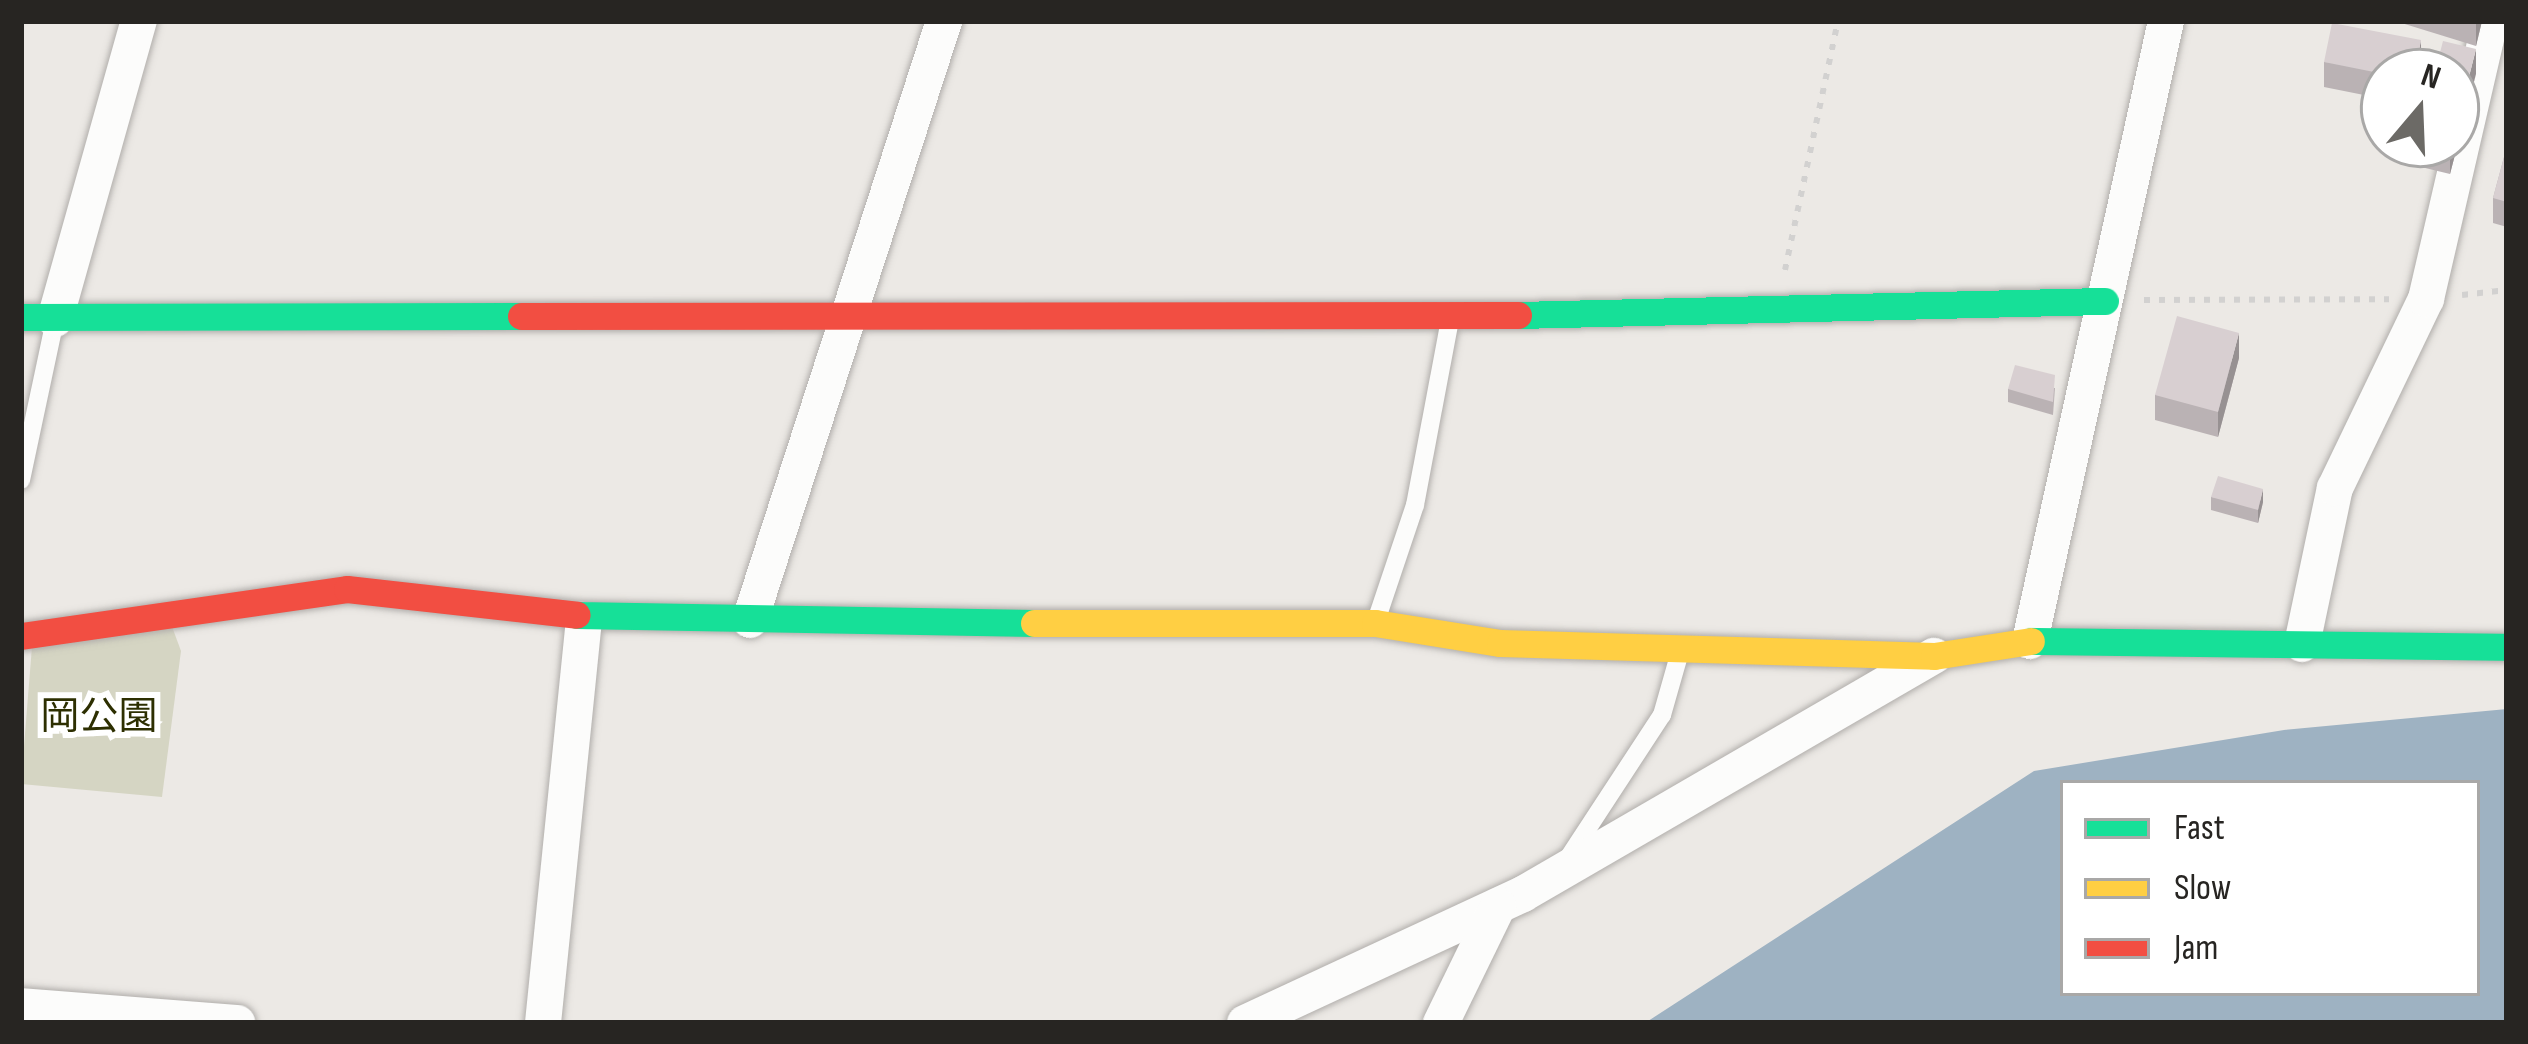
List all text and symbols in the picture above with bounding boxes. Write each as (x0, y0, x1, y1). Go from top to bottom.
north arrow (2360, 48, 2480, 168)
text: N (2416, 55, 2446, 99)
park label: 岡公園 (41, 695, 157, 741)
legend (2060, 780, 2480, 996)
text: Fast (2174, 807, 2225, 850)
text: Slow (2174, 867, 2231, 910)
text: Jam (2174, 927, 2218, 970)

